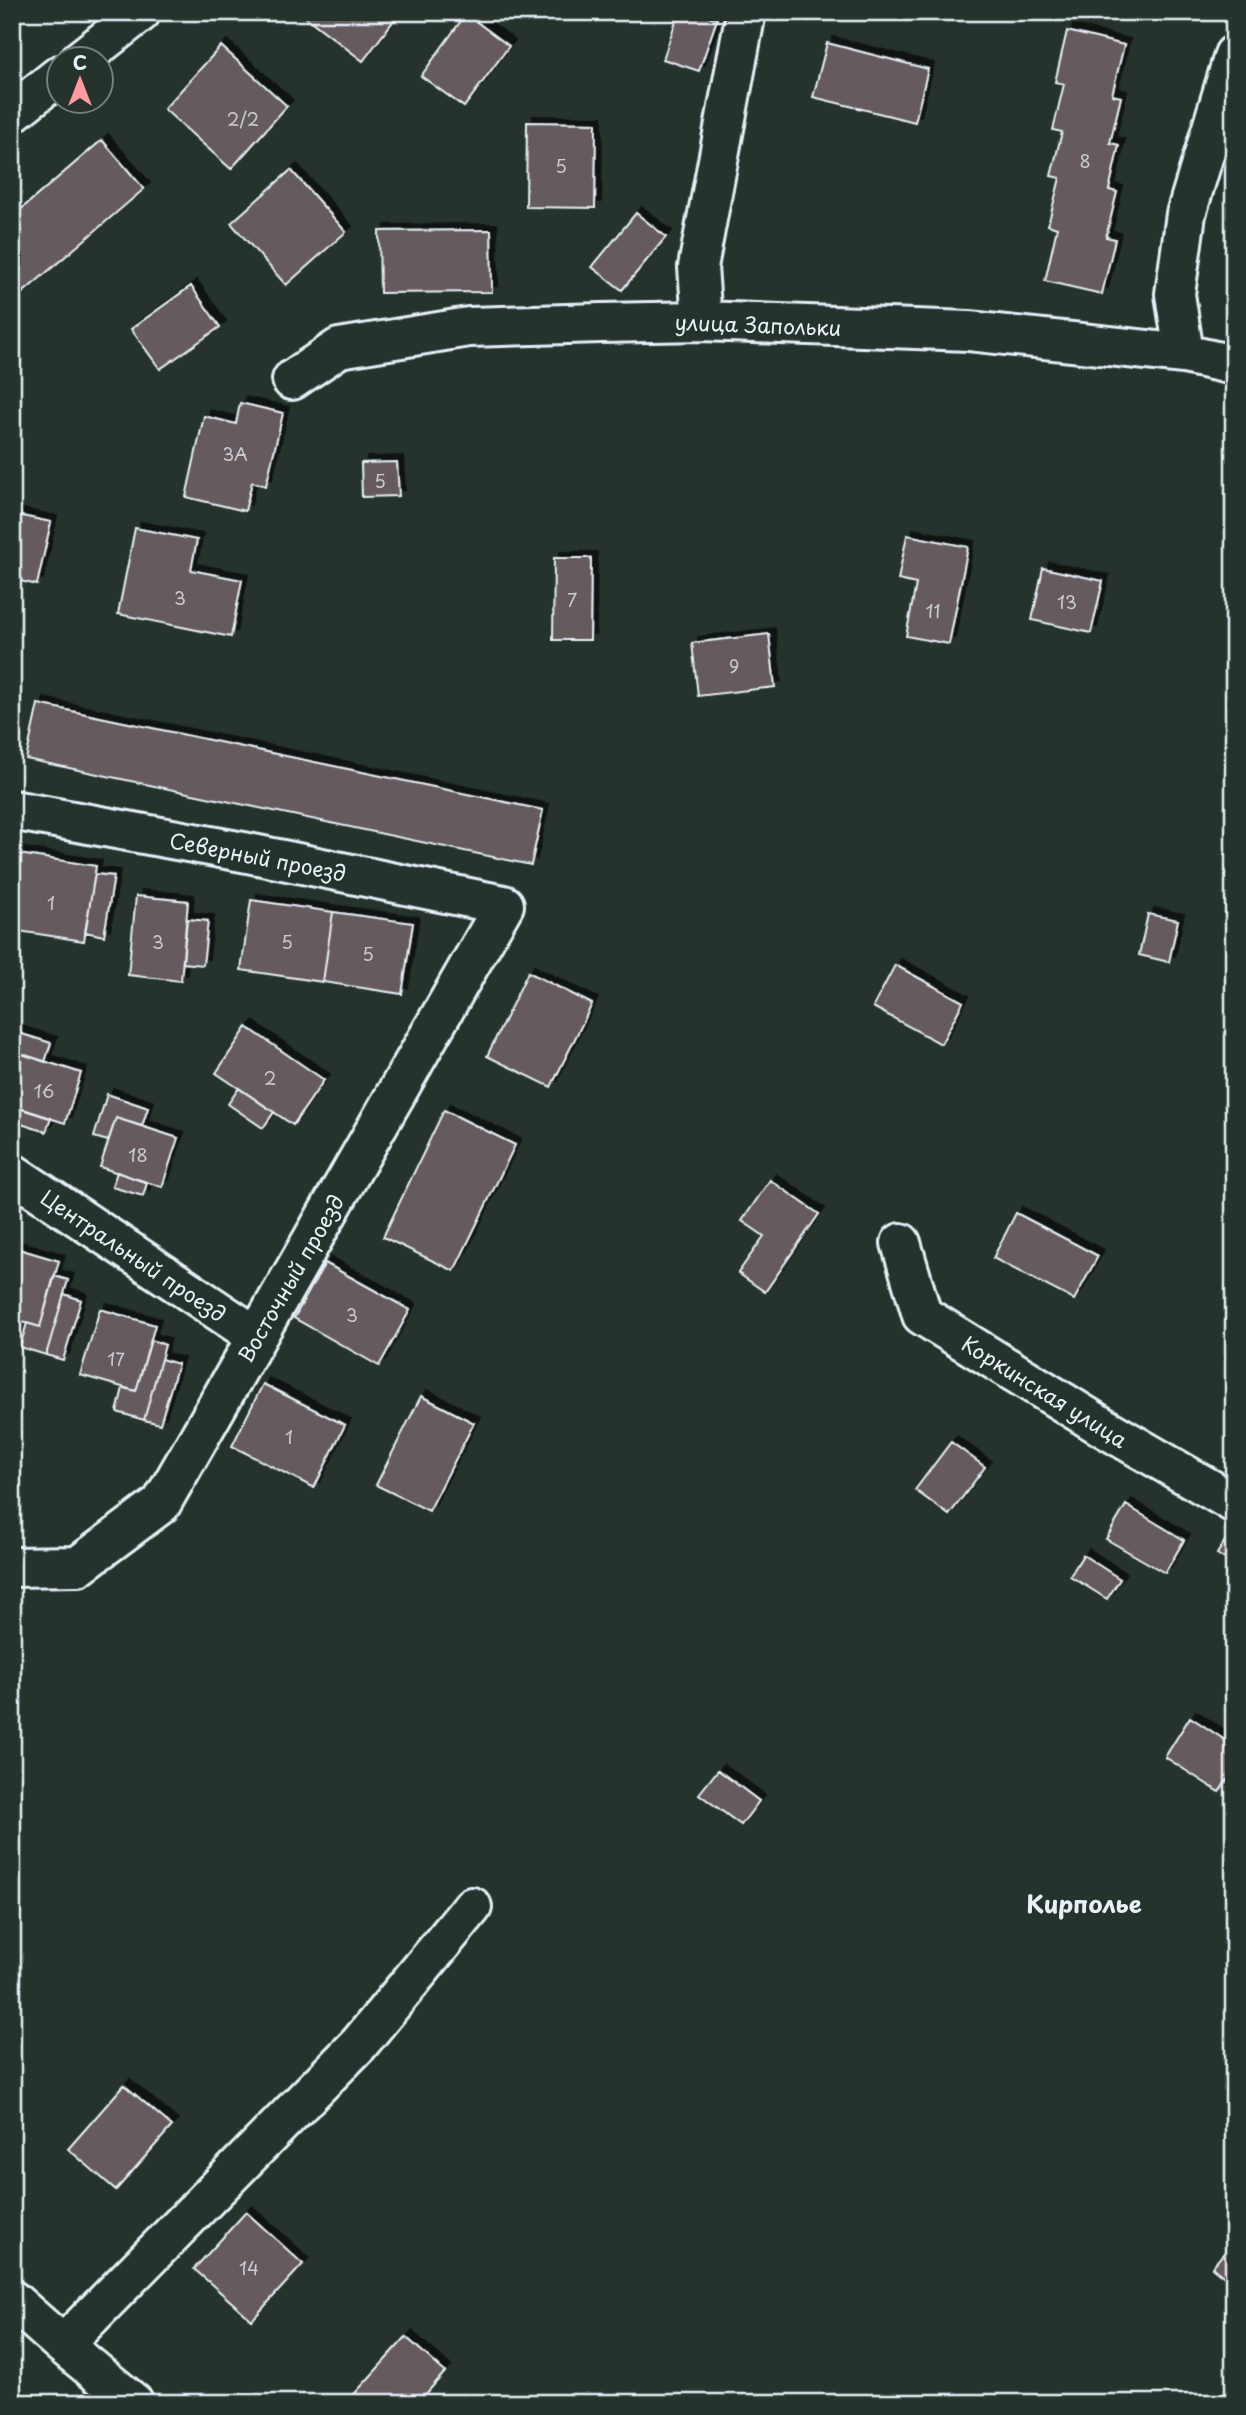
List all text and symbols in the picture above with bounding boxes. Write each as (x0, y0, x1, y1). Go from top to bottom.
north arrow (46, 46, 116, 116)
text: С (73, 48, 87, 76)
house number: 2/2 (227, 105, 259, 132)
house number: 8 (1079, 147, 1091, 174)
house number: 5 (555, 152, 567, 179)
street label: улица Запольки (674, 305, 842, 343)
house number: 3А (222, 440, 248, 467)
house number: 5 (374, 467, 386, 494)
house number: 3 (174, 584, 186, 611)
house number: 7 (567, 586, 577, 613)
house number: 13 (1057, 588, 1077, 615)
house number: 11 (925, 597, 941, 624)
house number: 9 (729, 652, 739, 679)
street label: Северный проезд (167, 823, 349, 889)
house number: 1 (47, 889, 55, 916)
house number: 3 (152, 928, 164, 955)
house number: 5 (281, 928, 293, 955)
house number: 5 (362, 940, 374, 967)
house number: 2 (264, 1064, 276, 1091)
house number: 16 (34, 1077, 54, 1104)
house number: 18 (128, 1141, 148, 1168)
street label: Центральный проезд (35, 1181, 233, 1329)
street label: Восточный проезд (229, 1188, 351, 1368)
house number: 3 (346, 1301, 358, 1328)
street label: Коркинская улица (956, 1327, 1135, 1455)
house number: 17 (107, 1345, 125, 1372)
house number: 1 (285, 1423, 293, 1450)
district label: Кирполье (1026, 1885, 1142, 1921)
house number: 14 (239, 2254, 259, 2281)

